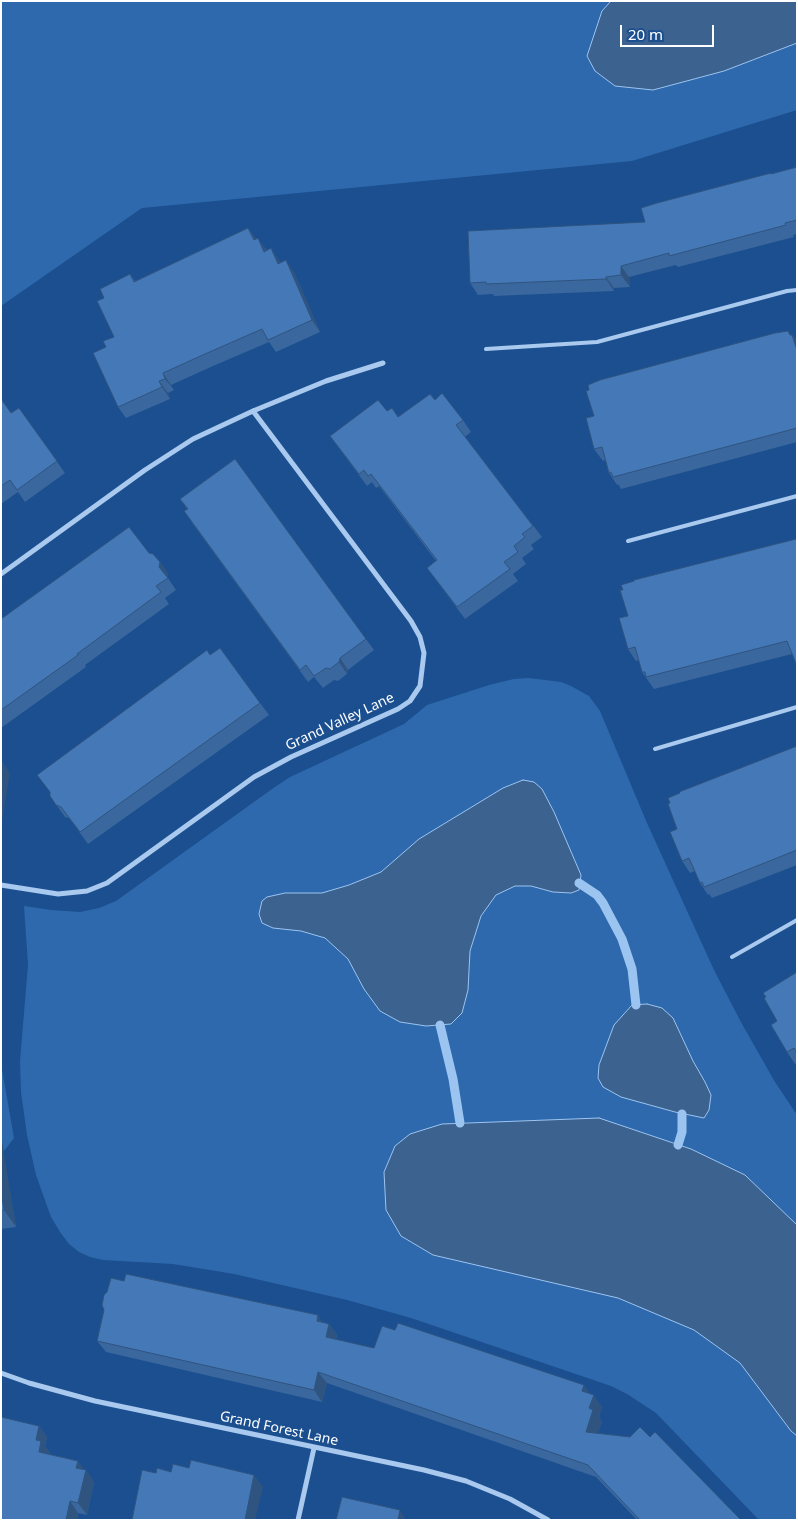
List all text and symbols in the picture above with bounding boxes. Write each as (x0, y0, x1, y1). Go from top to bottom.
scale bar (623, 15, 717, 47)
text: 20 m (628, 24, 663, 44)
street label: Grand Valley Lane (283, 689, 397, 755)
street label: Grand Forest Lane (218, 1408, 340, 1450)

